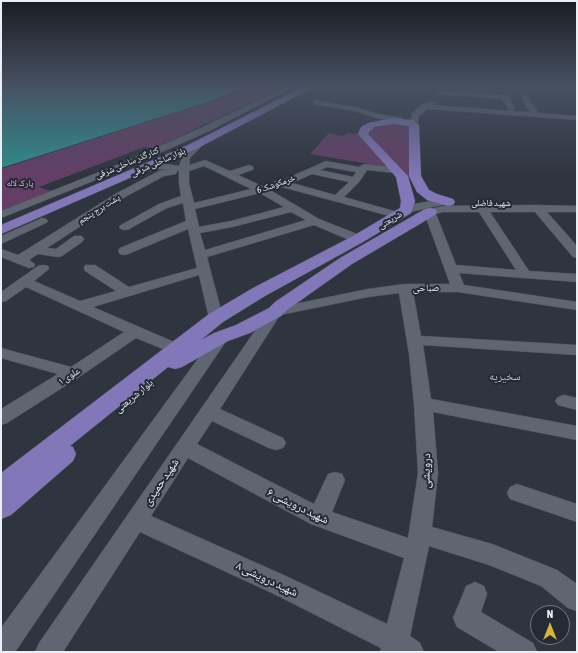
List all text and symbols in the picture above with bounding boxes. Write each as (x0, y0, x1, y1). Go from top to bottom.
street label: کنارگذر ساحلی شرقی (94, 145, 160, 181)
street label: بلوار ساحلی شرقی (129, 145, 187, 179)
street label: خرمکوشک 6 (255, 172, 297, 196)
park label: پارک لاله (6, 178, 34, 188)
street label: پشت برج پنجم (76, 192, 122, 226)
street label: شهید فاضلی (471, 197, 511, 209)
street label: شریعتی (376, 209, 404, 231)
street label: صباحی (413, 282, 439, 294)
street label: علوی ۱ (56, 364, 82, 388)
district label: سخیریه (489, 370, 521, 384)
street label: بلوار شریعتی (112, 377, 156, 415)
street label: درویشی (418, 453, 434, 489)
street label: شهید حمیدی (140, 456, 182, 508)
street label: شهید درویشی ۶ (265, 485, 331, 527)
street label: شهید درویشی ۸ (234, 558, 300, 600)
north arrow (530, 605, 570, 645)
text: N (547, 608, 553, 620)

